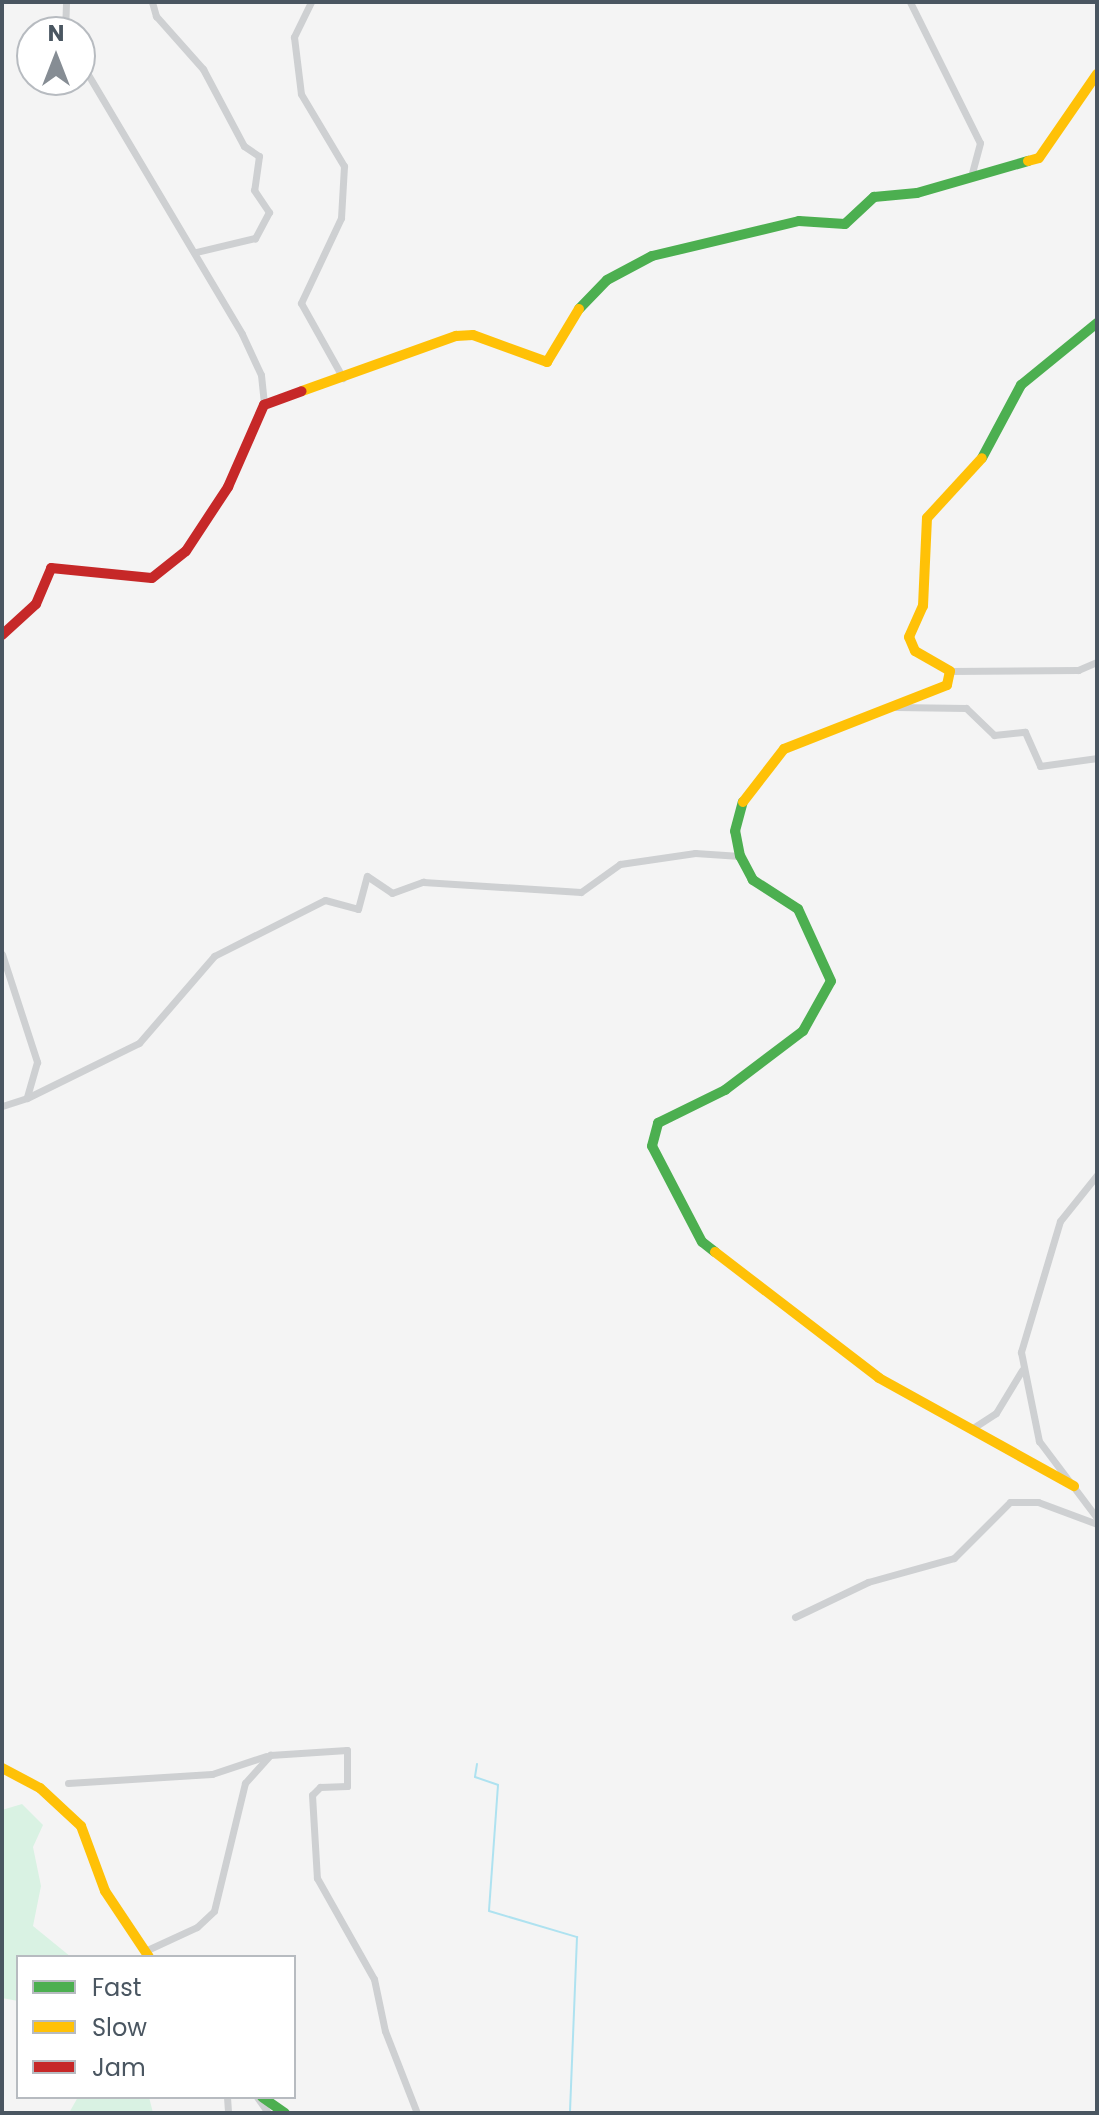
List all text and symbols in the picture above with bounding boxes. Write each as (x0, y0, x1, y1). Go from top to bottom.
north arrow (16, 16, 96, 96)
text: N (48, 18, 64, 49)
legend (16, 1955, 296, 2099)
text: Fast (92, 1971, 142, 2004)
text: Slow (92, 2011, 147, 2044)
text: Jam (92, 2051, 146, 2084)

